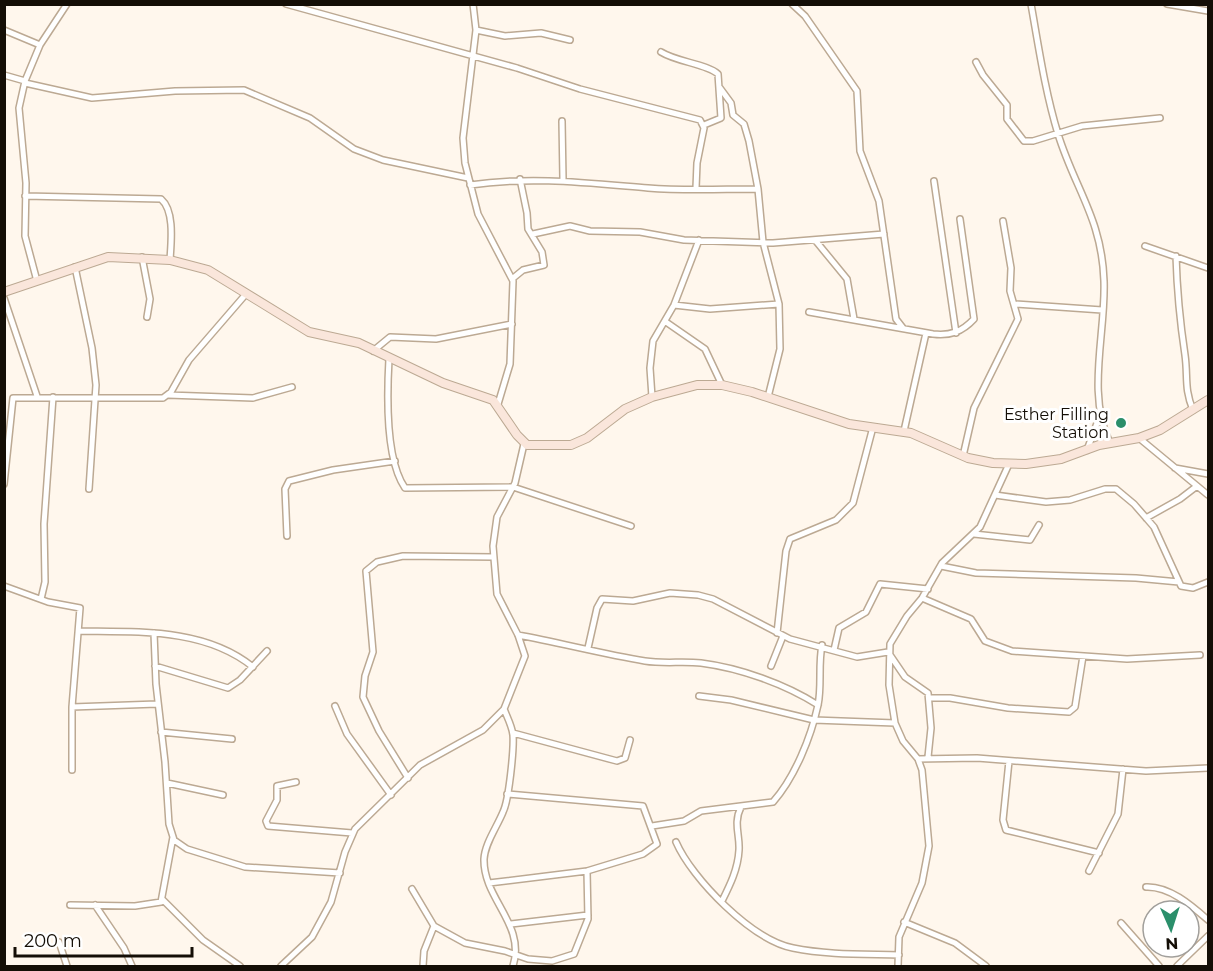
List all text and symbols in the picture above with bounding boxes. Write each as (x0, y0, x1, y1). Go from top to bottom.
place label: Esther Filling Station (1004, 405, 1109, 442)
marker: Esther Filling Station (1114, 416, 1128, 430)
north arrow (1141, 899, 1201, 959)
scale bar (15, 920, 192, 958)
text: 200 m (24, 930, 82, 952)
text: N (1165, 934, 1179, 953)

